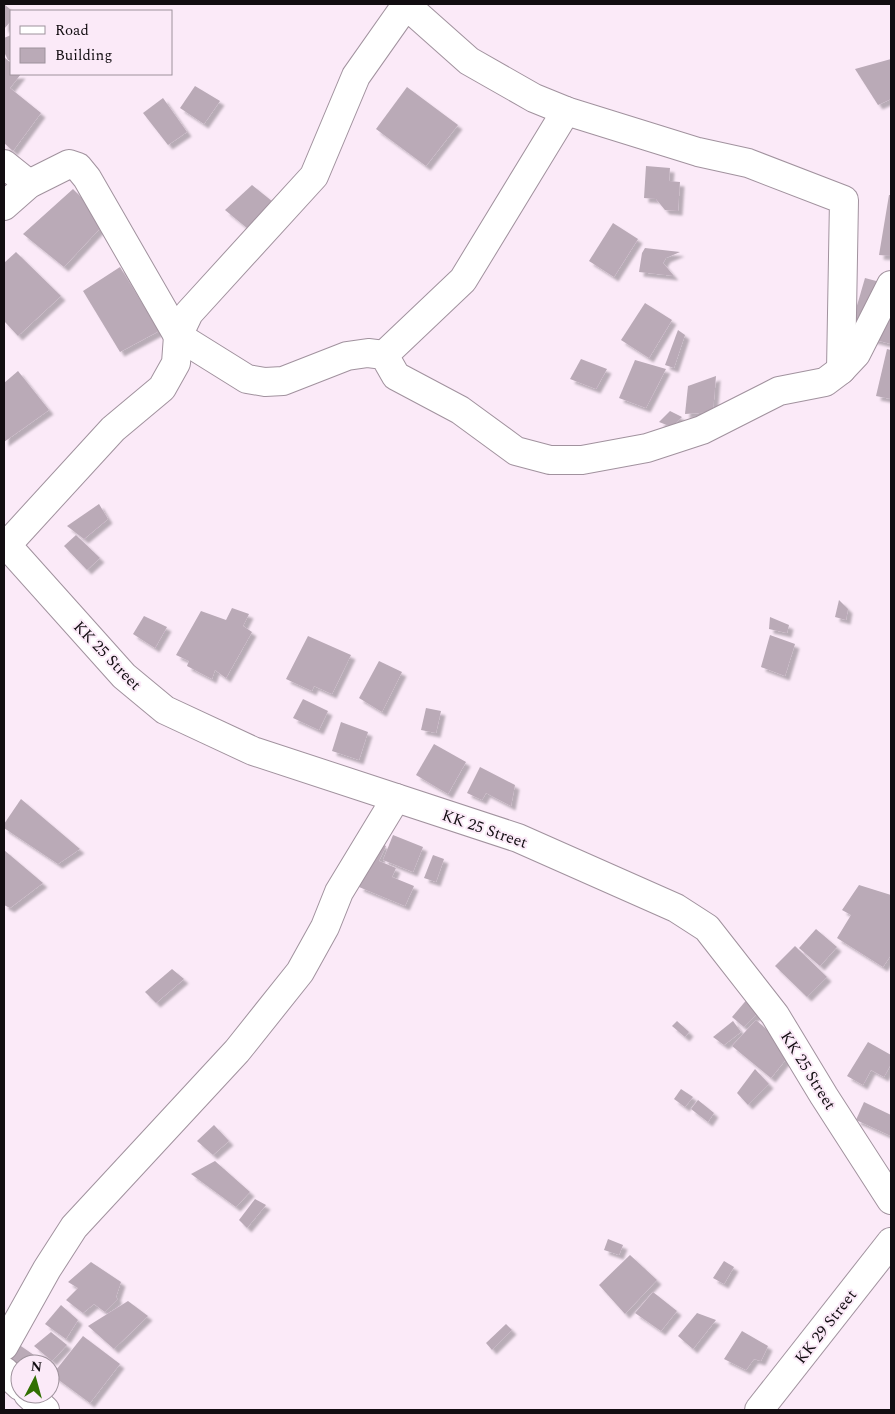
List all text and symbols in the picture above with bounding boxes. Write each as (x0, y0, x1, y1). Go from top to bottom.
legend (10, 10, 172, 75)
text: Road (55, 19, 89, 42)
text: Building (55, 44, 112, 67)
street label: KK 25 Street (68, 615, 147, 696)
street label: KK 25 Street (439, 803, 531, 855)
street label: KK 25 Street (774, 1026, 842, 1115)
street label: KK 29 Street (789, 1284, 863, 1369)
north arrow (10, 1354, 60, 1404)
text: N (30, 1356, 43, 1378)

